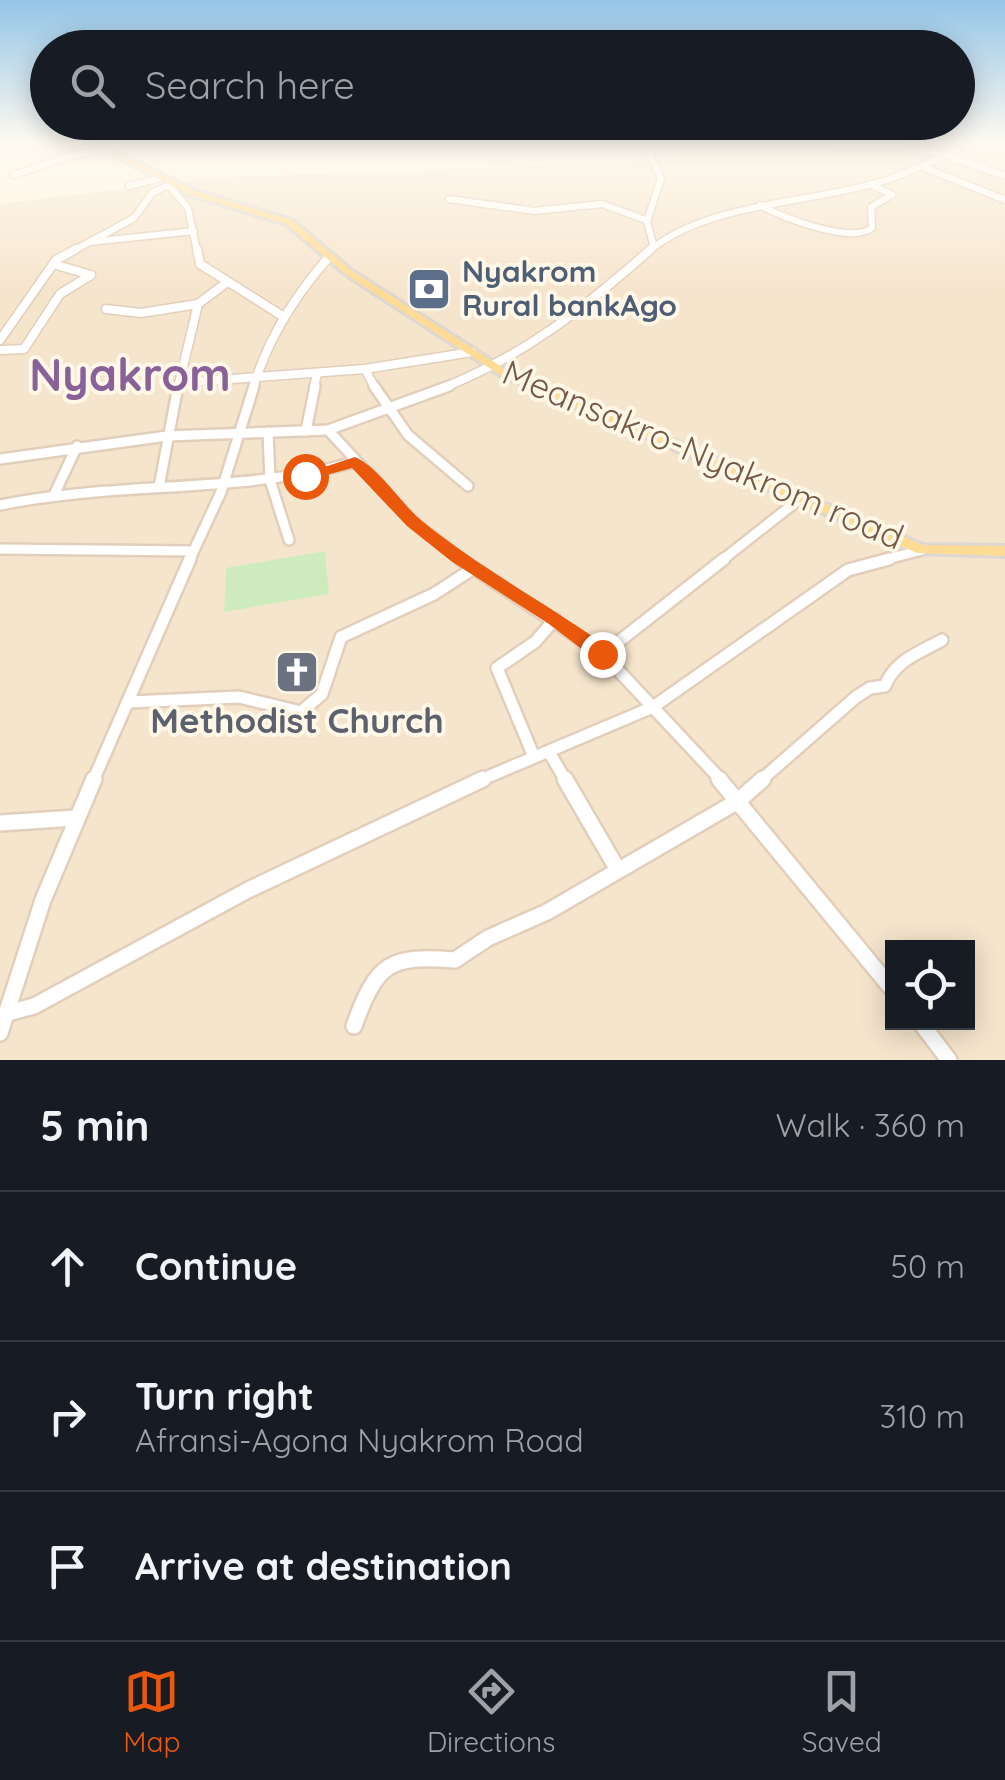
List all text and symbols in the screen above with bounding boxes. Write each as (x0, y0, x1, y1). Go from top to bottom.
search box (30, 30, 975, 140)
icon: search (65, 58, 120, 113)
text: Search here (145, 61, 355, 109)
place label: Nyakrom Rural bankAgo (462, 252, 677, 324)
bank icon: Nyakrom Rural bankAgo (406, 266, 452, 312)
district label: Nyakrom (29, 346, 231, 402)
street label: Meansakro-Nyakrom road (496, 350, 910, 559)
route start (283, 454, 329, 500)
route end (580, 632, 626, 678)
church icon: Methodist Church (274, 649, 320, 695)
place label: Methodist Church (150, 698, 444, 742)
map controls (885, 940, 975, 1030)
button: locate (885, 940, 975, 1030)
text: 5 min (40, 1099, 150, 1152)
text: Walk · 360 m (776, 1105, 965, 1145)
icon: ahead (40, 1239, 95, 1294)
text: Continue (135, 1242, 297, 1290)
text: 50 m (891, 1246, 965, 1286)
text: Turn right (135, 1372, 314, 1420)
icon: right (40, 1389, 95, 1444)
text: 310 m (879, 1396, 965, 1436)
text: Afransi-Agona Nyakrom Road (135, 1420, 584, 1460)
icon: arrive (40, 1539, 95, 1594)
text: Arrive at destination (135, 1542, 512, 1590)
tab: Map (123, 1664, 180, 1759)
tab: Directions (427, 1664, 555, 1759)
tab: Saved (802, 1664, 882, 1759)

